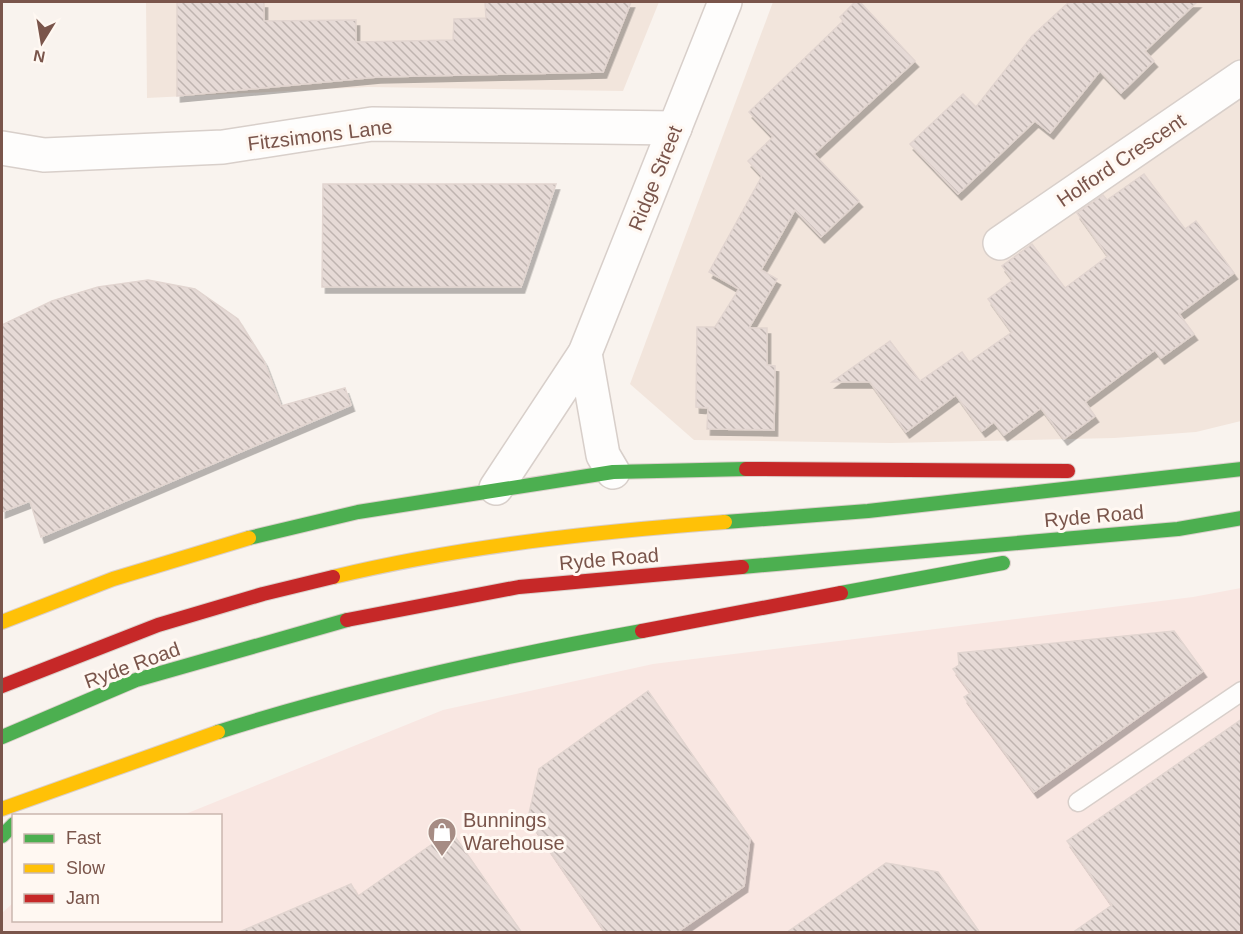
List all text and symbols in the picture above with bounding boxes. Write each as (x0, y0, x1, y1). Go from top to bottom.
north arrow (12, 12, 72, 72)
text: N (32, 47, 47, 66)
street label: Holford Crescent (1053, 109, 1190, 211)
street label: Fitzsimons Lane (246, 115, 394, 155)
street label: Ridge Street (624, 122, 686, 234)
street label: Ryde Road (1043, 501, 1145, 531)
street label: Ryde Road (558, 544, 660, 574)
street label: Ryde Road (81, 638, 183, 692)
place label: Bunnings Warehouse (463, 809, 565, 854)
legend (12, 814, 222, 922)
shop icon: Bunnings Warehouse (426, 816, 458, 858)
text: Fast (66, 828, 101, 848)
text: Slow (66, 858, 106, 878)
text: Jam (66, 888, 100, 908)

